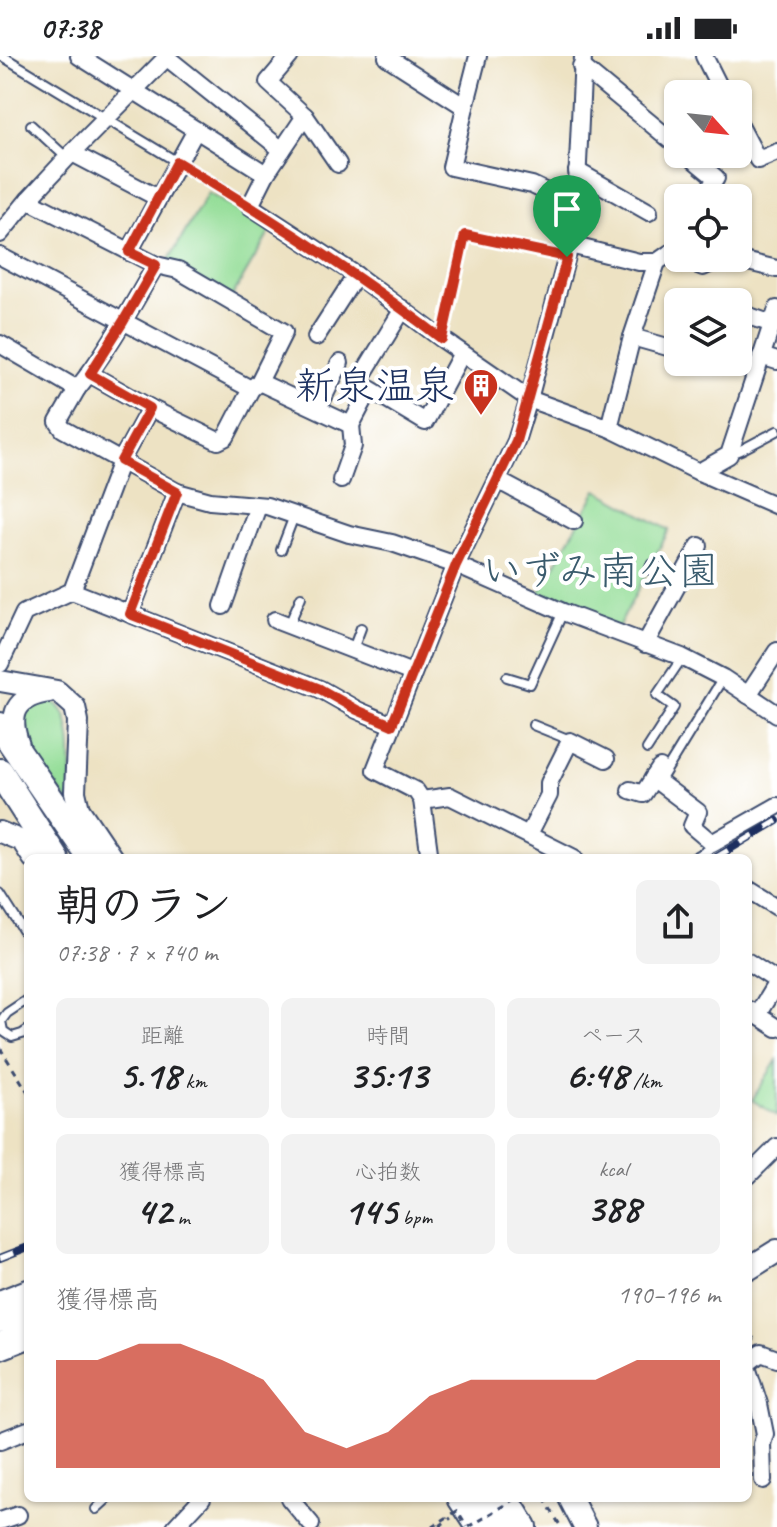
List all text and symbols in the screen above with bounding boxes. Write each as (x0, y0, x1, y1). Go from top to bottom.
text: 07:38 (40, 9, 100, 47)
north arrow (664, 80, 752, 168)
map controls (664, 80, 752, 376)
pin (533, 175, 601, 257)
button: locate (664, 184, 752, 272)
icon: arrive (545, 187, 589, 231)
button: layers (664, 288, 752, 376)
place label: 新泉温泉 (295, 361, 455, 411)
building icon: 新泉温泉 (462, 367, 500, 417)
park label: いずみ南公園 (482, 546, 718, 596)
text: 朝のラン (56, 878, 232, 933)
button: share (636, 880, 720, 964)
text: 07:38 · 7 × 740 m (56, 936, 217, 969)
text: 距離 (141, 1022, 185, 1050)
text: 時間 (366, 1022, 410, 1050)
text: ペース (581, 1022, 646, 1050)
text: 5.18 (119, 1050, 180, 1100)
text: 35:13 (348, 1050, 428, 1100)
text: 6:48 (565, 1050, 628, 1100)
text: km (180, 1067, 207, 1095)
text: /km (628, 1067, 662, 1095)
text: kcal (599, 1155, 628, 1183)
text: 獲得標高 (119, 1158, 207, 1186)
text: 心拍数 (355, 1158, 421, 1186)
text: 388 (586, 1183, 640, 1233)
text: 42 (136, 1186, 172, 1236)
text: 145 (344, 1186, 397, 1236)
text: m (172, 1203, 189, 1231)
text: bpm (397, 1203, 432, 1231)
text: 190–196 m (617, 1278, 720, 1311)
text: 獲得標高 (56, 1283, 160, 1316)

